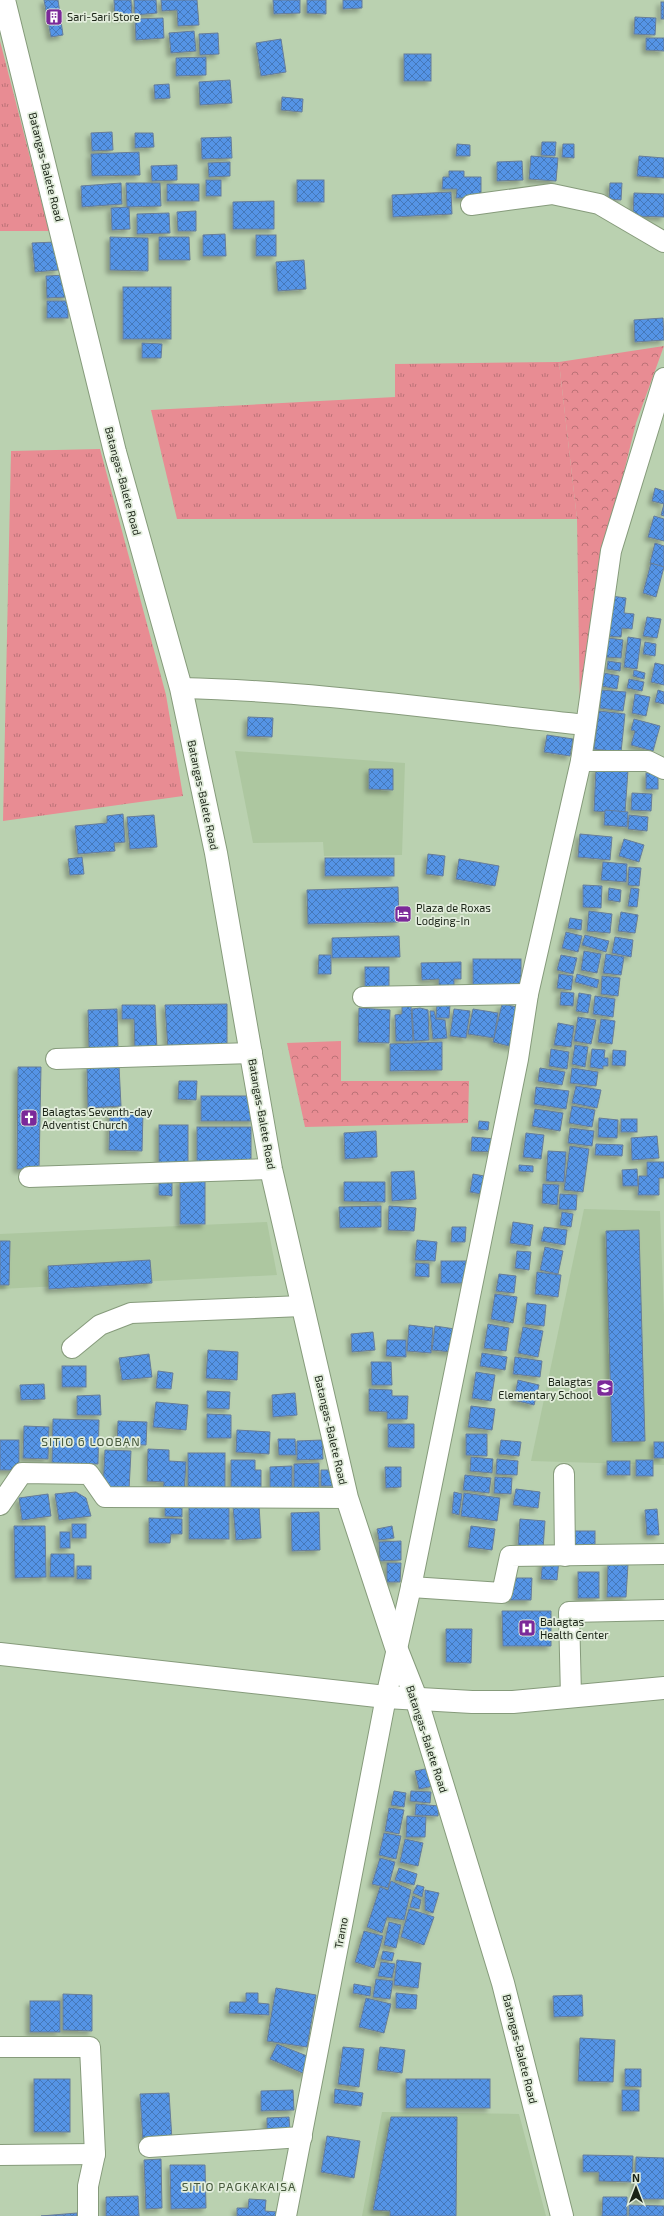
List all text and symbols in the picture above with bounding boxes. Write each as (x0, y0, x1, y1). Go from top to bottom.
building icon: Sari-Sari Store (44, 7, 64, 27)
place label: Sari-Sari Store (67, 10, 140, 23)
street label: Batangas-Balete Road (27, 111, 66, 223)
street label: Batangas-Balete Road (103, 425, 144, 537)
street label: Batangas-Balete Road (185, 739, 221, 851)
place label: Plaza de Roxas Lodging-In (416, 901, 491, 927)
hotel icon: Plaza de Roxas Lodging-In (393, 904, 413, 924)
street label: Batangas-Balete Road (246, 1058, 279, 1170)
place label: Balagtas Seventh-day Adventist Church (42, 1105, 153, 1131)
church icon: Balagtas Seventh-day Adventist Church (19, 1108, 39, 1128)
street label: Batangas-Balete Road (313, 1374, 350, 1486)
place label: Balagtas Elementary School (498, 1375, 593, 1401)
school or university icon: Balagtas Elementary School (595, 1378, 615, 1398)
district label: SITIO 6 LOOBAN (41, 1434, 141, 1448)
place label: Balagtas Health Center (540, 1615, 609, 1641)
hospital icon: Balagtas Health Center (517, 1618, 537, 1638)
street label: Batangas-Balete Road (404, 1684, 451, 1794)
street label: Tramo (331, 1916, 350, 1950)
street label: Batangas-Balete Road (501, 1993, 540, 2105)
north arrow (616, 2168, 656, 2208)
text: N (632, 2171, 640, 2184)
district label: SITIO PAGKAKAISA (182, 2179, 296, 2193)

